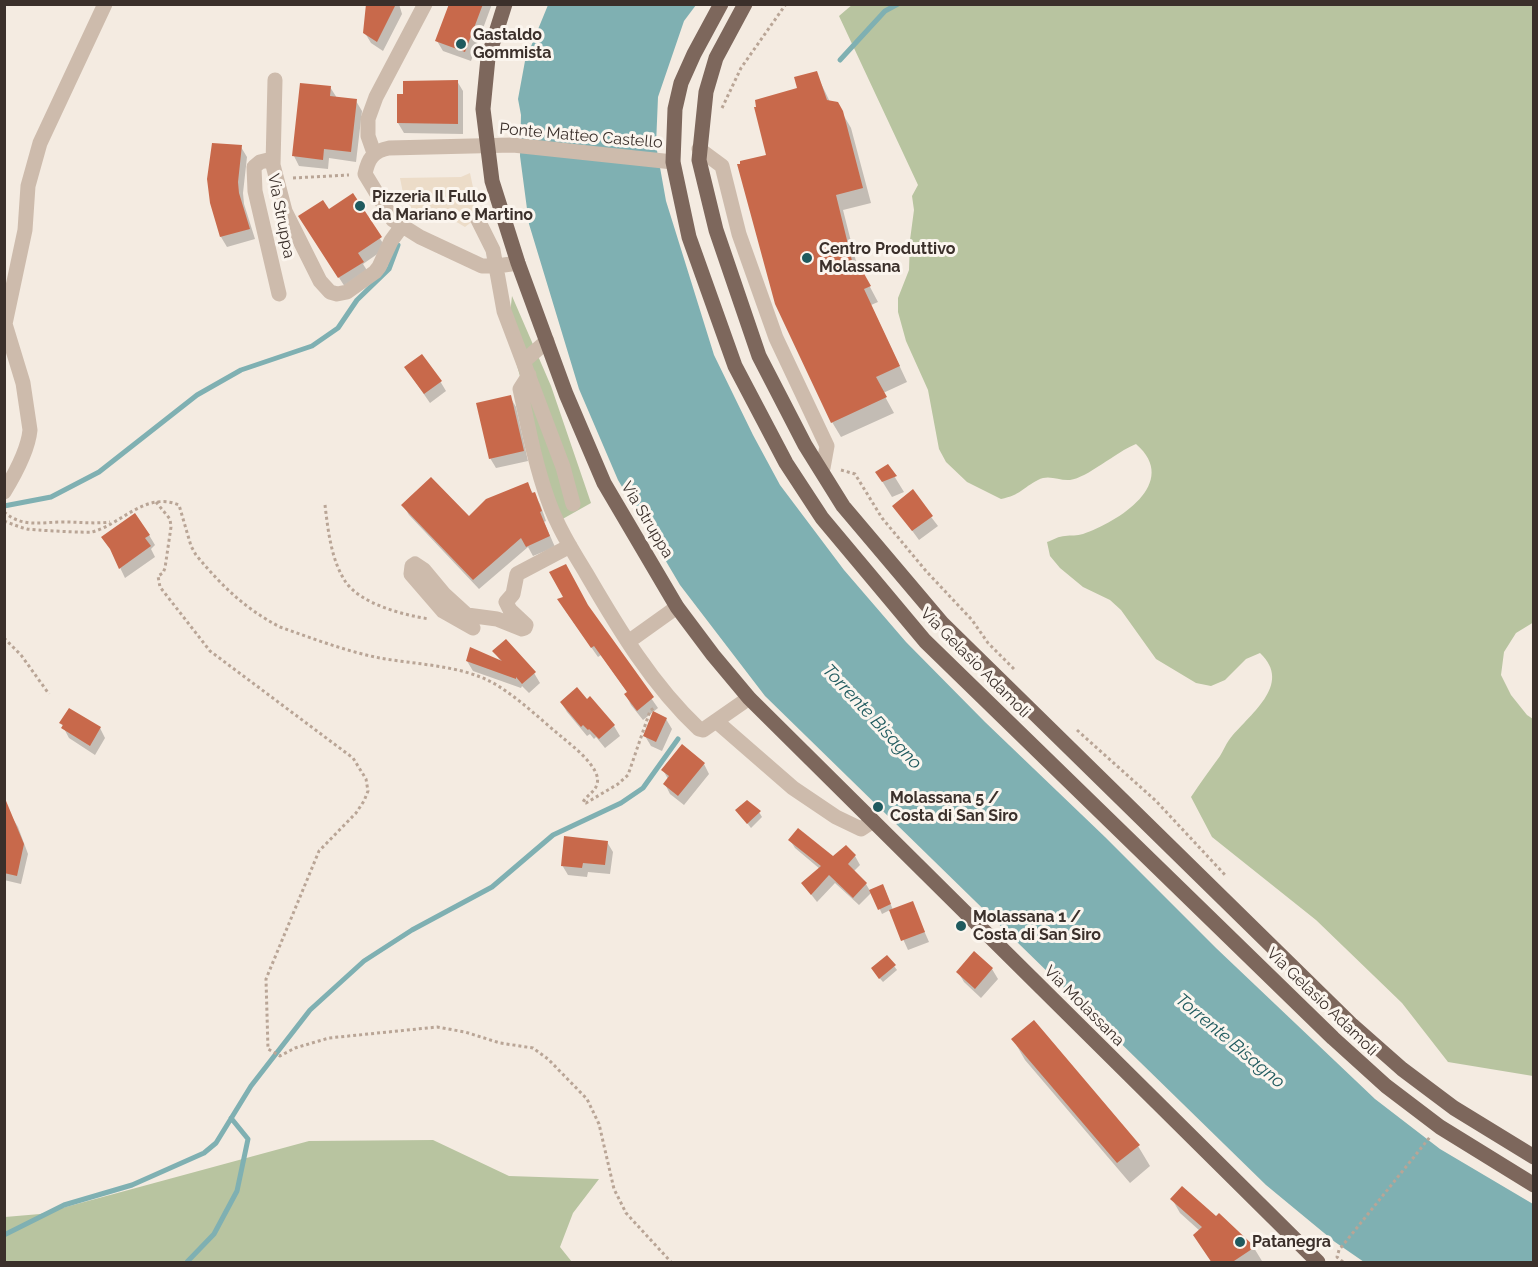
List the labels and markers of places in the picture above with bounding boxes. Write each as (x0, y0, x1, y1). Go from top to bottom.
place label: Gastaldo Gommista (473, 25, 551, 63)
marker: Gastaldo Gommista (454, 37, 468, 51)
place label: Pizzeria Il Fullo da Mariano e Martino (372, 187, 533, 225)
marker: Pizzeria Il Fullo da Mariano e Martino (353, 199, 367, 213)
place label: Centro Produttivo Molassana (819, 239, 955, 277)
marker: Centro Produttivo Molassana (800, 251, 814, 265)
place label: Molassana 5 / Costa di San Siro (890, 788, 1018, 826)
marker: Molassana 5 / Costa di San Siro (871, 800, 885, 814)
place label: Molassana 1 / Costa di San Siro (973, 907, 1101, 945)
marker: Molassana 1 / Costa di San Siro (954, 919, 968, 933)
place label: Patanegra (1252, 1232, 1331, 1252)
marker: Patanegra (1233, 1235, 1247, 1249)

